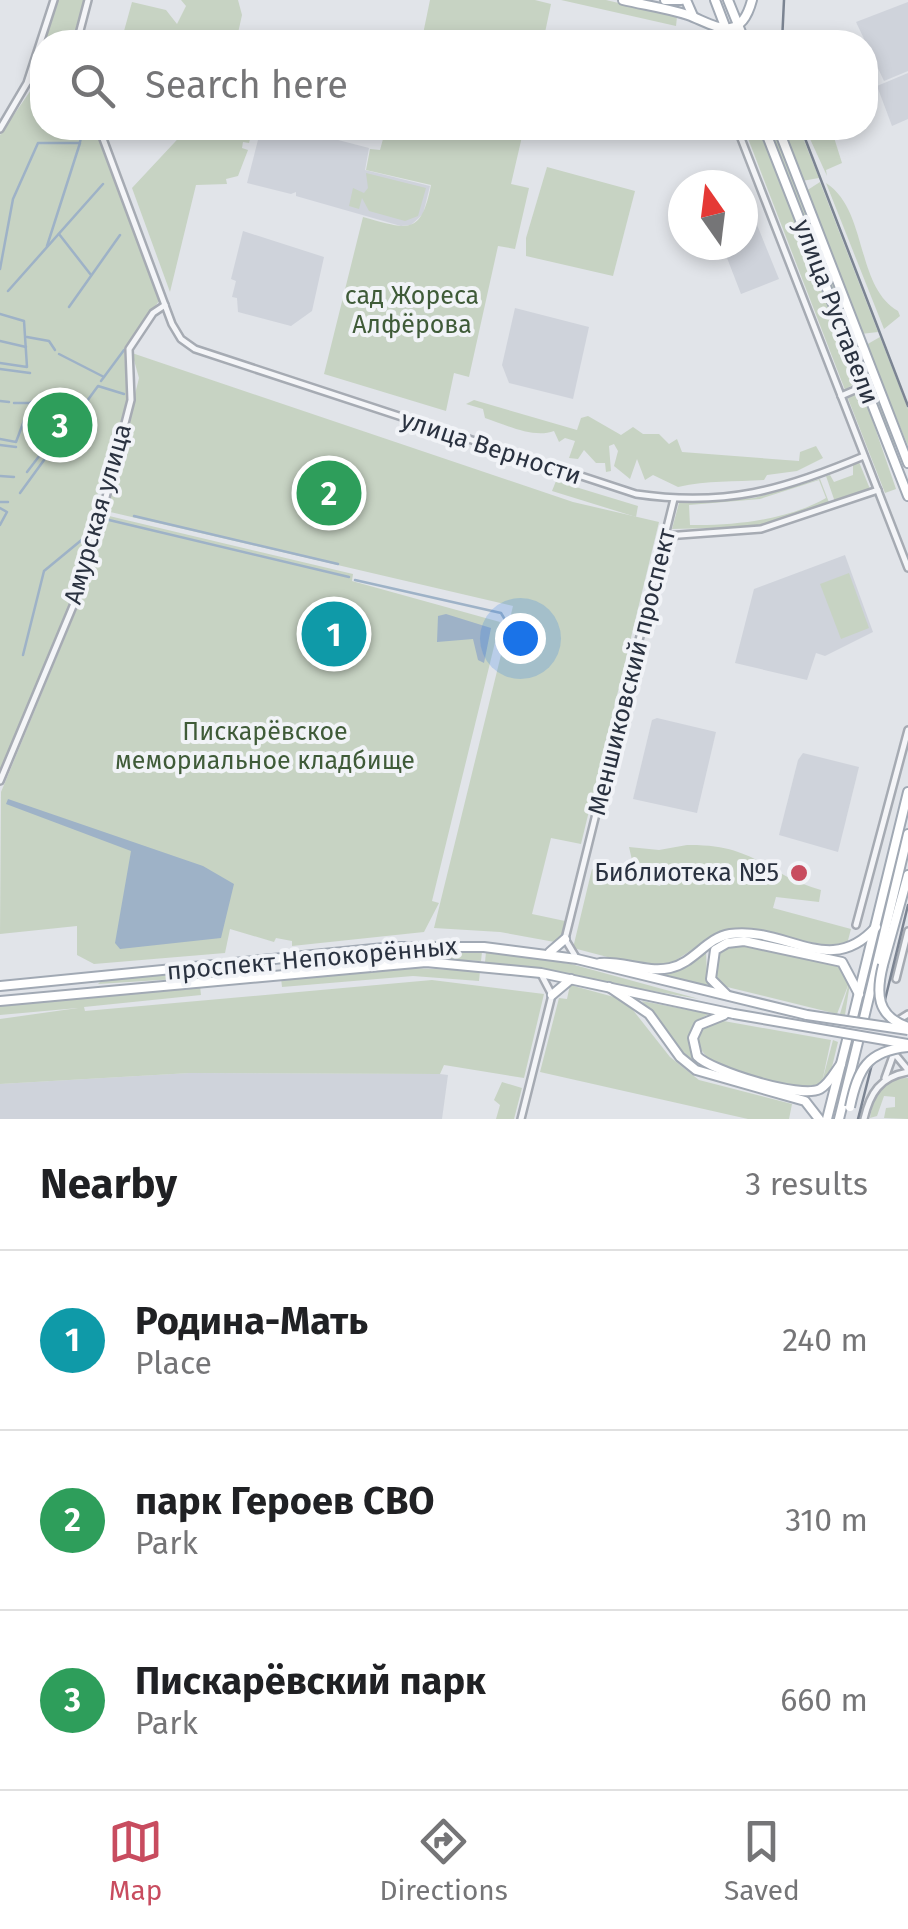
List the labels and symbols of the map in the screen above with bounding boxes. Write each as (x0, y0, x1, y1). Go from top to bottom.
north arrow (668, 170, 758, 260)
street label: улица Руставели (787, 215, 885, 409)
park label: сад Жореса Алфёрова (345, 281, 479, 340)
pin: 3 (28, 388, 92, 462)
street label: улица Верности (397, 405, 585, 491)
street label: Амурская улица (58, 420, 138, 608)
pin: 2 (296, 456, 362, 530)
street label: Меншиковский проспект (582, 525, 682, 818)
pin: 1 (302, 596, 366, 672)
your location (495, 613, 546, 664)
park label: Пискарёвское мемориальное кладбище (115, 717, 415, 776)
place label: Библиотека №5 (594, 858, 779, 888)
marker: Библиотека №5 (788, 862, 810, 884)
street label: проспект Непокорённых (166, 931, 458, 987)

